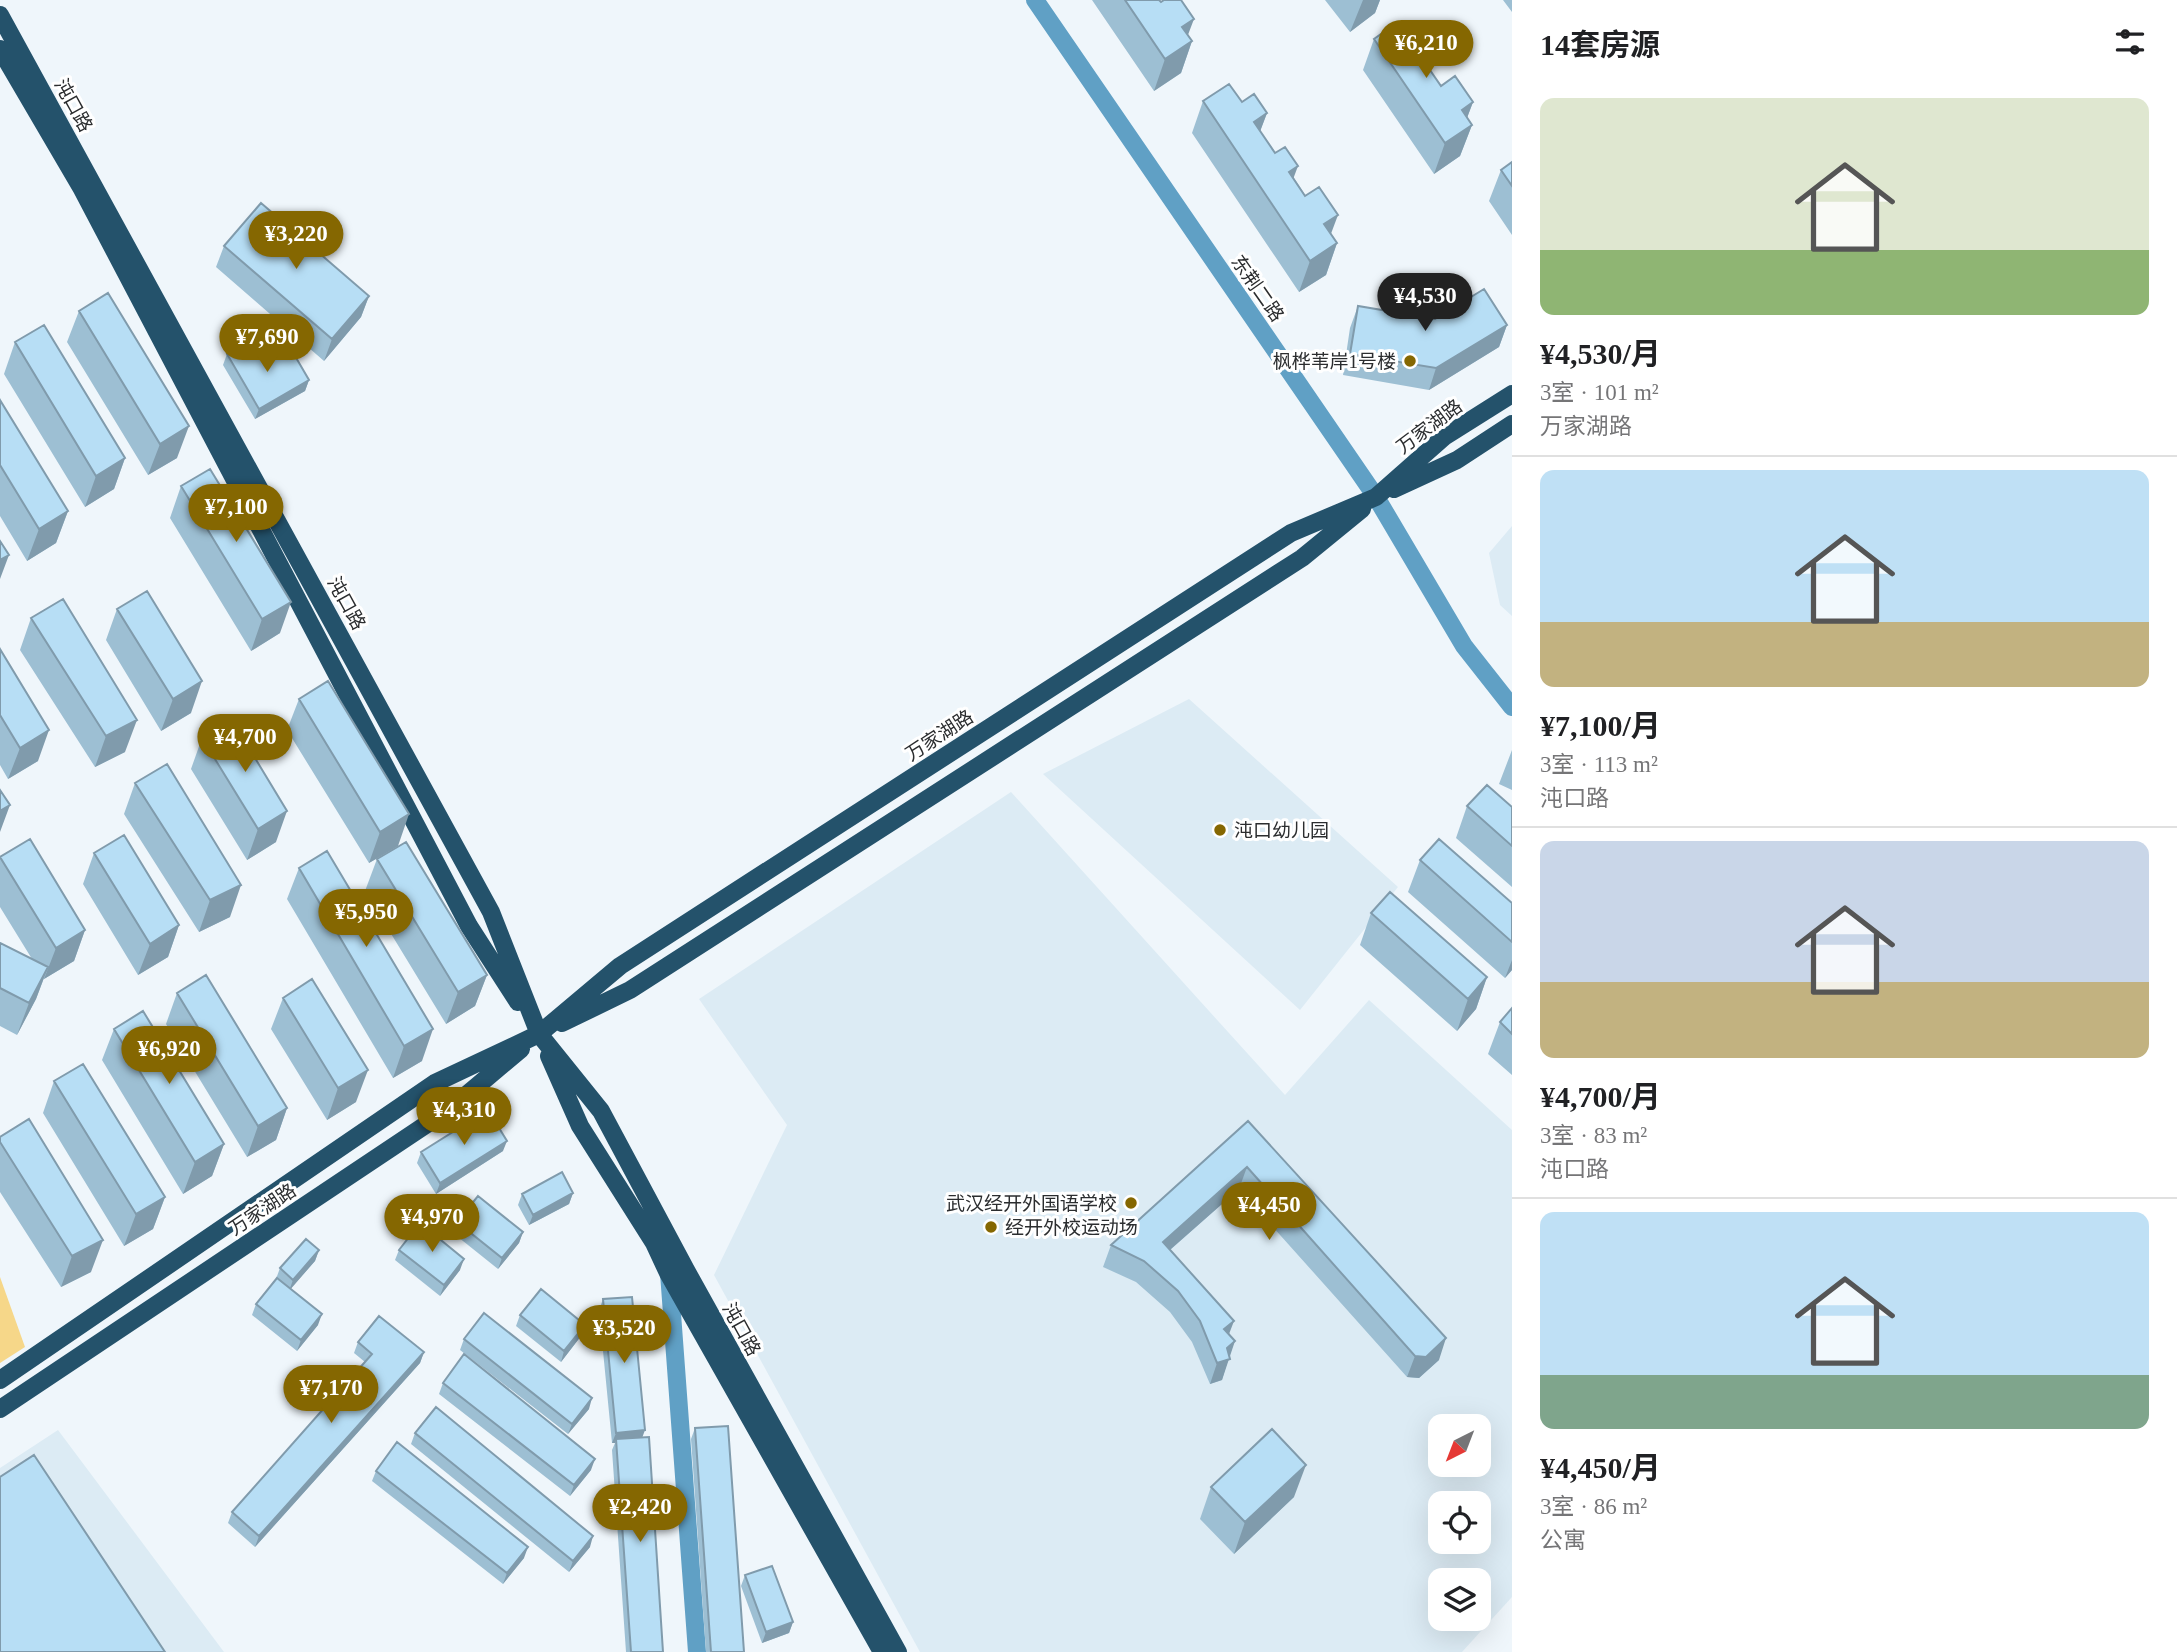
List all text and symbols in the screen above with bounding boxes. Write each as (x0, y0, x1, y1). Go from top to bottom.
pin: ¥6,210 (1369, 20, 1483, 80)
icon: filters (2111, 23, 2149, 61)
text: 14套房源 (1540, 28, 1660, 61)
text: ¥6,210 (1394, 30, 1458, 55)
street label: 沌口路 (51, 75, 97, 135)
icon: home (1782, 144, 1908, 270)
pin: ¥3,220 (239, 212, 353, 271)
text: ¥3,220 (264, 221, 328, 246)
street label: 东荆二路 (1227, 251, 1288, 325)
pin: ¥4,530 (1368, 274, 1482, 333)
text: ¥4,530 (1393, 283, 1457, 308)
pin: ¥7,690 (210, 314, 324, 374)
text: ¥7,690 (235, 324, 299, 349)
text: ¥4,530/月 (1540, 337, 1661, 370)
place label: 枫桦苇岸1号楼 (1272, 351, 1396, 372)
marker: 枫桦苇岸1号楼 (1402, 353, 1418, 369)
text: 3室 · 101 m² (1540, 380, 1659, 405)
street label: 万家湖路 (1393, 395, 1466, 458)
text: 万家湖路 (1540, 414, 1632, 439)
pin: ¥7,100 (179, 484, 293, 544)
text: ¥7,100 (204, 494, 268, 519)
icon: home (1782, 516, 1908, 642)
street label: 沌口路 (324, 573, 370, 633)
street label: 万家湖路 (902, 706, 977, 765)
text: ¥7,100/月 (1540, 709, 1661, 742)
pin: ¥4,700 (188, 714, 302, 774)
text: ¥4,700 (213, 724, 277, 749)
text: 3室 · 113 m² (1540, 752, 1658, 777)
text: 沌口路 (1540, 786, 1609, 811)
place label: 沌口幼儿园 (1234, 820, 1329, 841)
marker: 沌口幼儿园 (1212, 822, 1228, 838)
icon: home (1782, 887, 1908, 1013)
pin: ¥5,950 (309, 890, 423, 949)
text: ¥5,950 (334, 899, 398, 924)
pin: ¥6,920 (112, 1026, 226, 1086)
text: ¥6,920 (137, 1036, 201, 1061)
text: ¥4,700/月 (1540, 1080, 1661, 1113)
pin: ¥4,310 (407, 1088, 521, 1147)
text: ¥4,310 (432, 1097, 496, 1122)
text: 3室 · 83 m² (1540, 1123, 1647, 1148)
text: 沌口路 (1540, 1157, 1609, 1182)
street label: 万家湖路 (225, 1179, 300, 1239)
pin: ¥4,450 (1212, 1182, 1326, 1242)
text: ¥4,450 (1237, 1192, 1301, 1217)
place label: 武汉经开外国语学校 (946, 1193, 1117, 1214)
pin: ¥4,970 (375, 1194, 489, 1254)
marker: 武汉经开外国语学校 (1123, 1195, 1139, 1211)
text: ¥4,970 (400, 1204, 464, 1229)
place label: 经开外校运动场 (1005, 1217, 1138, 1238)
marker: 经开外校运动场 (983, 1219, 999, 1235)
icon: home (1782, 1258, 1908, 1384)
street label: 沌口路 (719, 1299, 765, 1359)
pin: ¥3,520 (567, 1306, 681, 1365)
text: ¥3,520 (592, 1315, 656, 1340)
pin: ¥7,170 (274, 1366, 388, 1425)
text: ¥7,170 (299, 1375, 363, 1400)
north arrow (1428, 1414, 1491, 1477)
map controls (1428, 1414, 1491, 1631)
text: ¥4,450/月 (1540, 1451, 1661, 1484)
pin: ¥2,420 (583, 1484, 697, 1544)
button: locate (1428, 1491, 1491, 1554)
text: ¥2,420 (608, 1494, 672, 1519)
text: 3室 · 86 m² (1540, 1494, 1647, 1519)
text: 公寓 (1540, 1528, 1586, 1553)
button: layers (1428, 1568, 1491, 1631)

